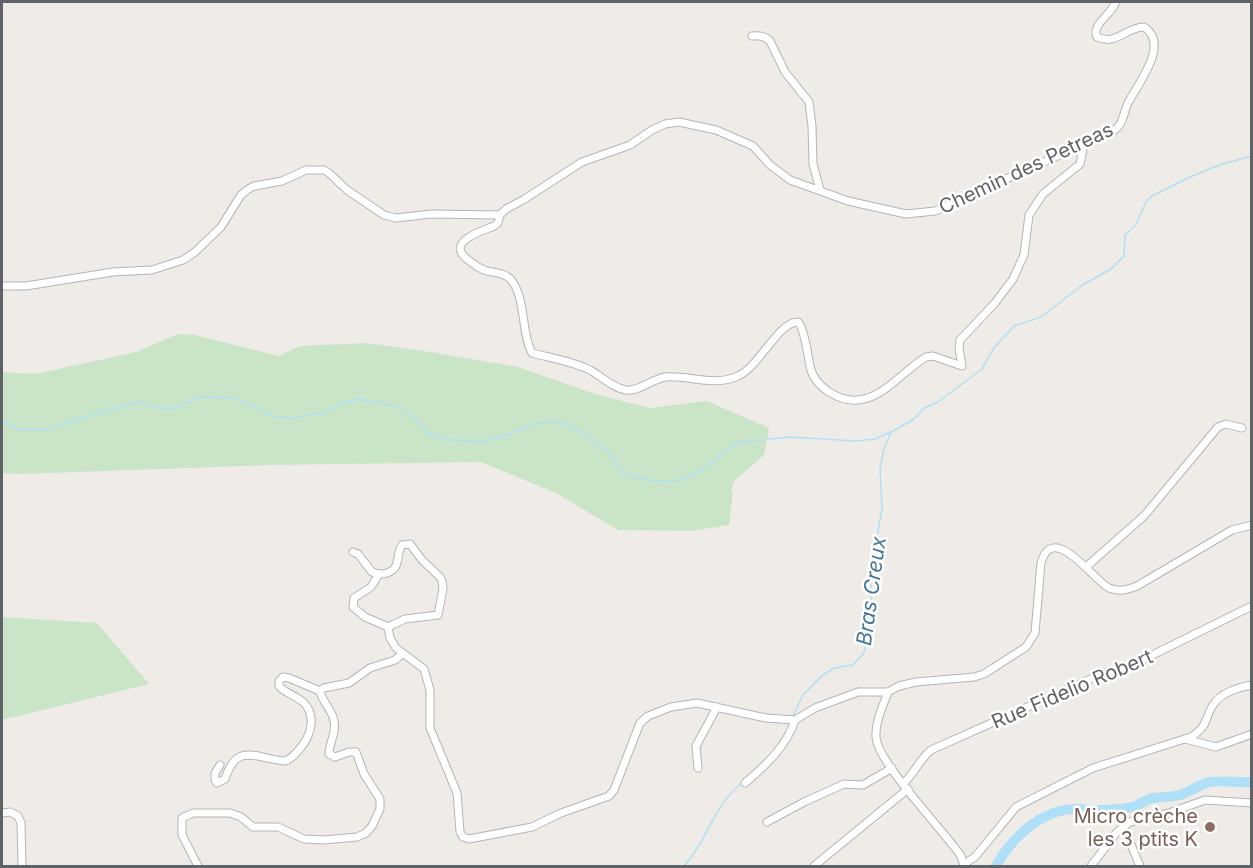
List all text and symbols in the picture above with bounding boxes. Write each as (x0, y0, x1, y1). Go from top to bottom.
street label: Chemin des Petreas (935, 117, 1117, 219)
water label: Bras Creux (851, 534, 891, 647)
street label: Rue Fidelio Robert (988, 644, 1157, 734)
place label: Micro crèche les 3 ptits K (1074, 804, 1198, 851)
marker: Micro crèche les 3 ptits K (1203, 820, 1217, 834)

